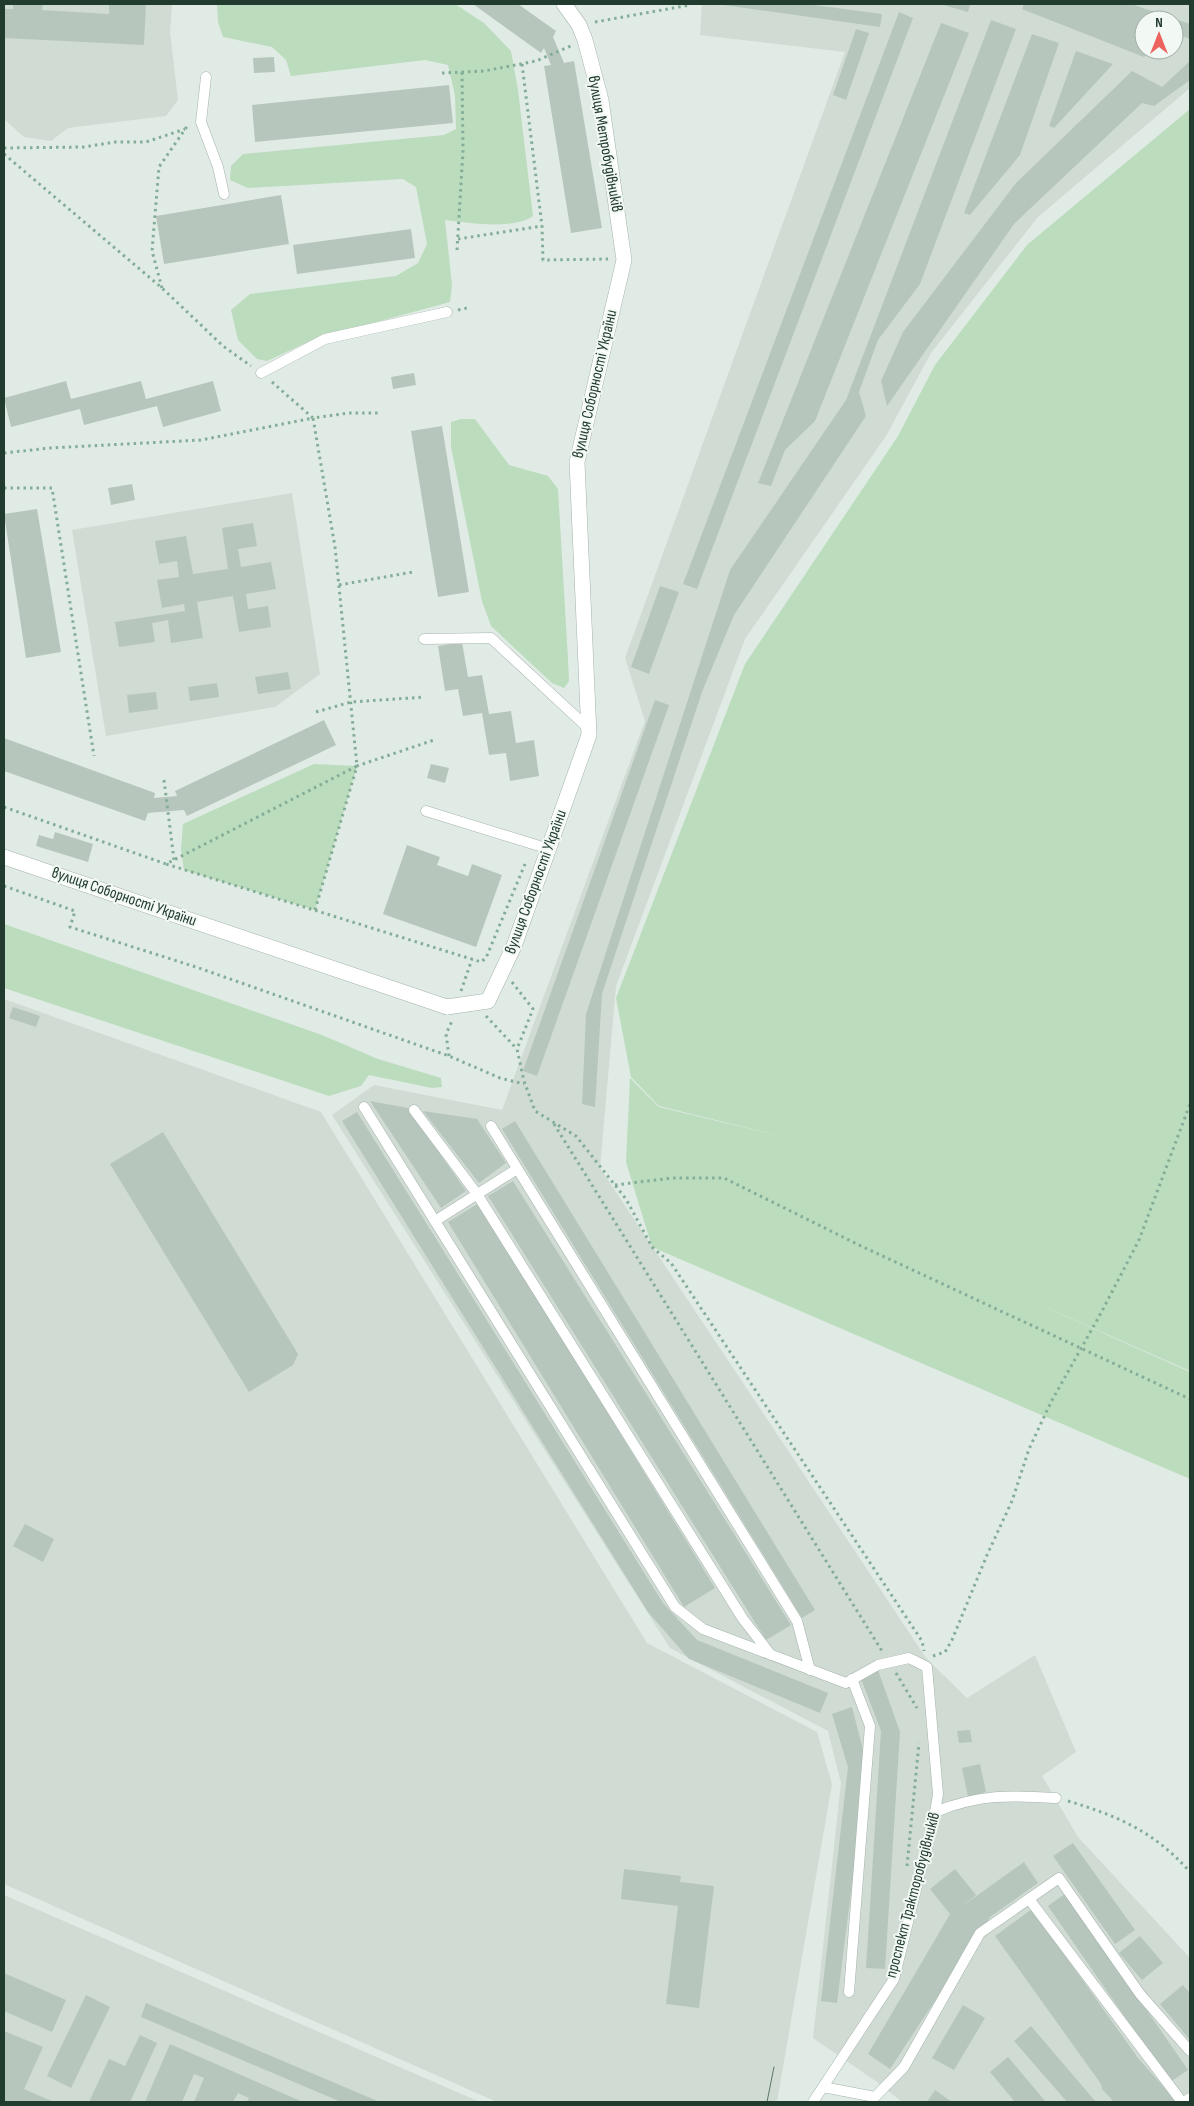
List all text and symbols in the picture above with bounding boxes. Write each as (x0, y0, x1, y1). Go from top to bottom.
north arrow (1134, 10, 1184, 60)
text: N (1155, 14, 1163, 31)
street label: вулиця Метробудівників (584, 74, 626, 214)
street label: вулиця Соборності України (569, 308, 621, 460)
street label: вулиця Соборності України (501, 807, 571, 957)
street label: вулиця Соборності України (49, 863, 199, 931)
street label: проспект Тракторобудівників (882, 1810, 944, 1980)

